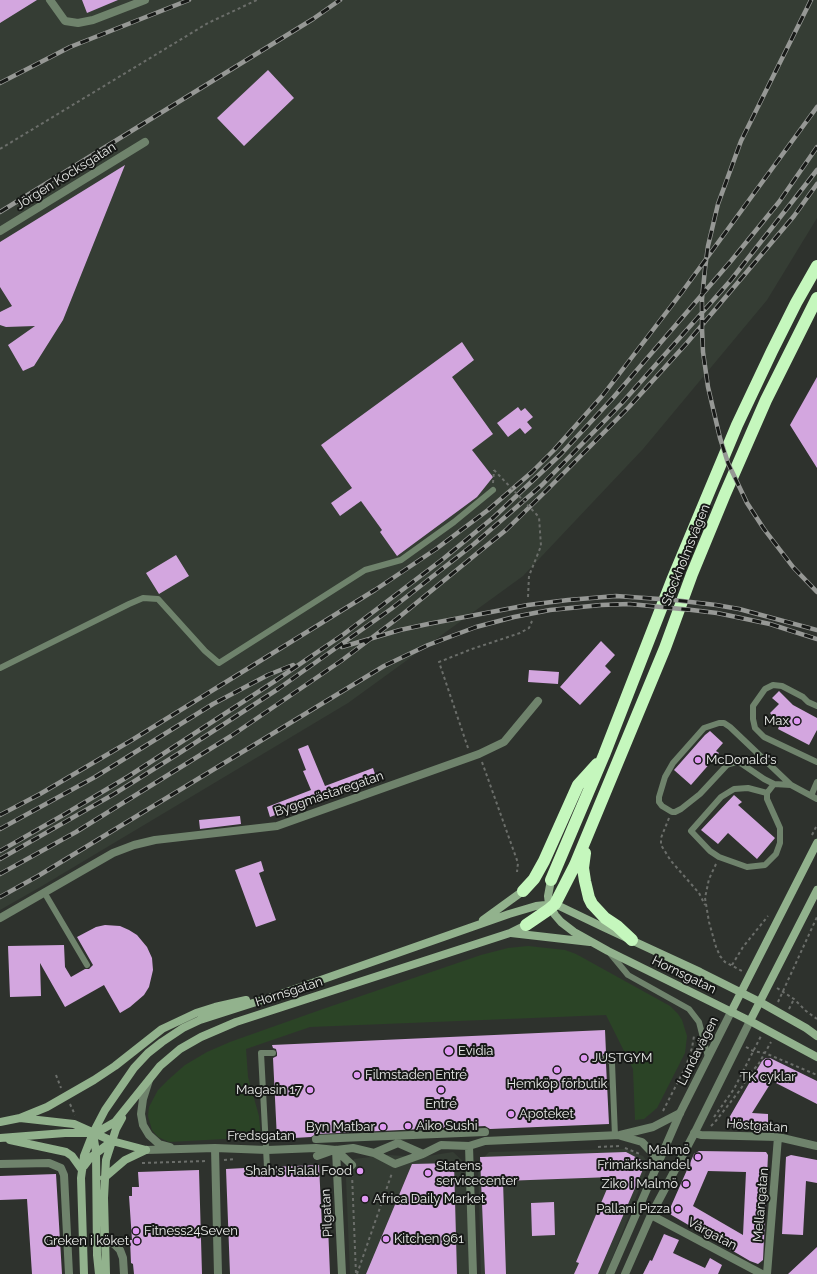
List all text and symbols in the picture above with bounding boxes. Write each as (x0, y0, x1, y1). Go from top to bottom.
street label: Jörgen Kocksgatan (13, 139, 119, 213)
street label: Stockholmsvägen (659, 502, 713, 608)
place label: Max (764, 713, 789, 729)
marker: Max (792, 716, 802, 726)
place label: McDonald's (706, 752, 776, 768)
marker: McDonald's (693, 755, 703, 765)
street label: Byggmästaregatan (272, 768, 386, 820)
street label: Hornsgatan (649, 953, 719, 997)
street label: Hornsgatan (253, 974, 325, 1010)
street label: Lundavägen (674, 1014, 722, 1088)
place label: Evidia (458, 1043, 493, 1059)
marker: Evidia (443, 1045, 455, 1057)
place label: JUSTGYM (592, 1050, 652, 1066)
marker: JUSTGYM (579, 1053, 589, 1063)
marker: TK cyklar (763, 1058, 773, 1068)
marker: Hemköp förbutik (552, 1065, 562, 1075)
place label: Filmstaden Entré (365, 1067, 467, 1083)
place label: TK cyklar (740, 1069, 796, 1085)
marker: Filmstaden Entré (352, 1070, 362, 1080)
place label: Hemköp förbutik (507, 1076, 607, 1092)
place label: Magasin 17 (236, 1082, 302, 1098)
marker: Magasin 17 (305, 1085, 315, 1095)
marker: Entré (436, 1085, 446, 1095)
place label: Entré (425, 1096, 457, 1112)
place label: Apoteket (519, 1106, 574, 1122)
marker: Apoteket (506, 1109, 516, 1119)
street label: Höstgatan (726, 1116, 788, 1136)
place label: Aiko Sushi (416, 1118, 478, 1134)
place label: Byn Matbar (306, 1119, 375, 1135)
marker: Aiko Sushi (403, 1121, 413, 1131)
marker: Byn Matbar (378, 1122, 388, 1132)
street label: Fredsgatan (227, 1128, 295, 1144)
place label: Malmö Frimärkshandel (597, 1142, 690, 1173)
marker: Malmö Frimärkshandel (693, 1152, 703, 1162)
place label: Statens servicecenter (436, 1158, 518, 1189)
place label: Shah's Halal Food (245, 1163, 352, 1179)
marker: Shah's Halal Food (355, 1166, 365, 1176)
street label: Mellangatan (750, 1167, 772, 1243)
marker: Statens servicecenter (423, 1168, 433, 1178)
place label: Ziko i Malmö (602, 1176, 678, 1192)
marker: Ziko i Malmö (681, 1179, 691, 1189)
street label: Pilgatan (318, 1188, 336, 1238)
place label: Africa Daily Market (373, 1191, 485, 1207)
marker: Africa Daily Market (360, 1194, 370, 1204)
place label: Pallani Pizza (596, 1201, 670, 1217)
marker: Pallani Pizza (673, 1204, 683, 1214)
street label: Vårgatan (685, 1215, 739, 1253)
place label: Fitness24Seven (144, 1223, 238, 1239)
marker: Fitness24Seven (131, 1226, 141, 1236)
place label: Kitchen 961 (394, 1231, 464, 1247)
place label: Greken i köket (44, 1233, 129, 1249)
marker: Kitchen 961 (381, 1234, 391, 1244)
marker: Greken i köket (132, 1236, 142, 1246)

